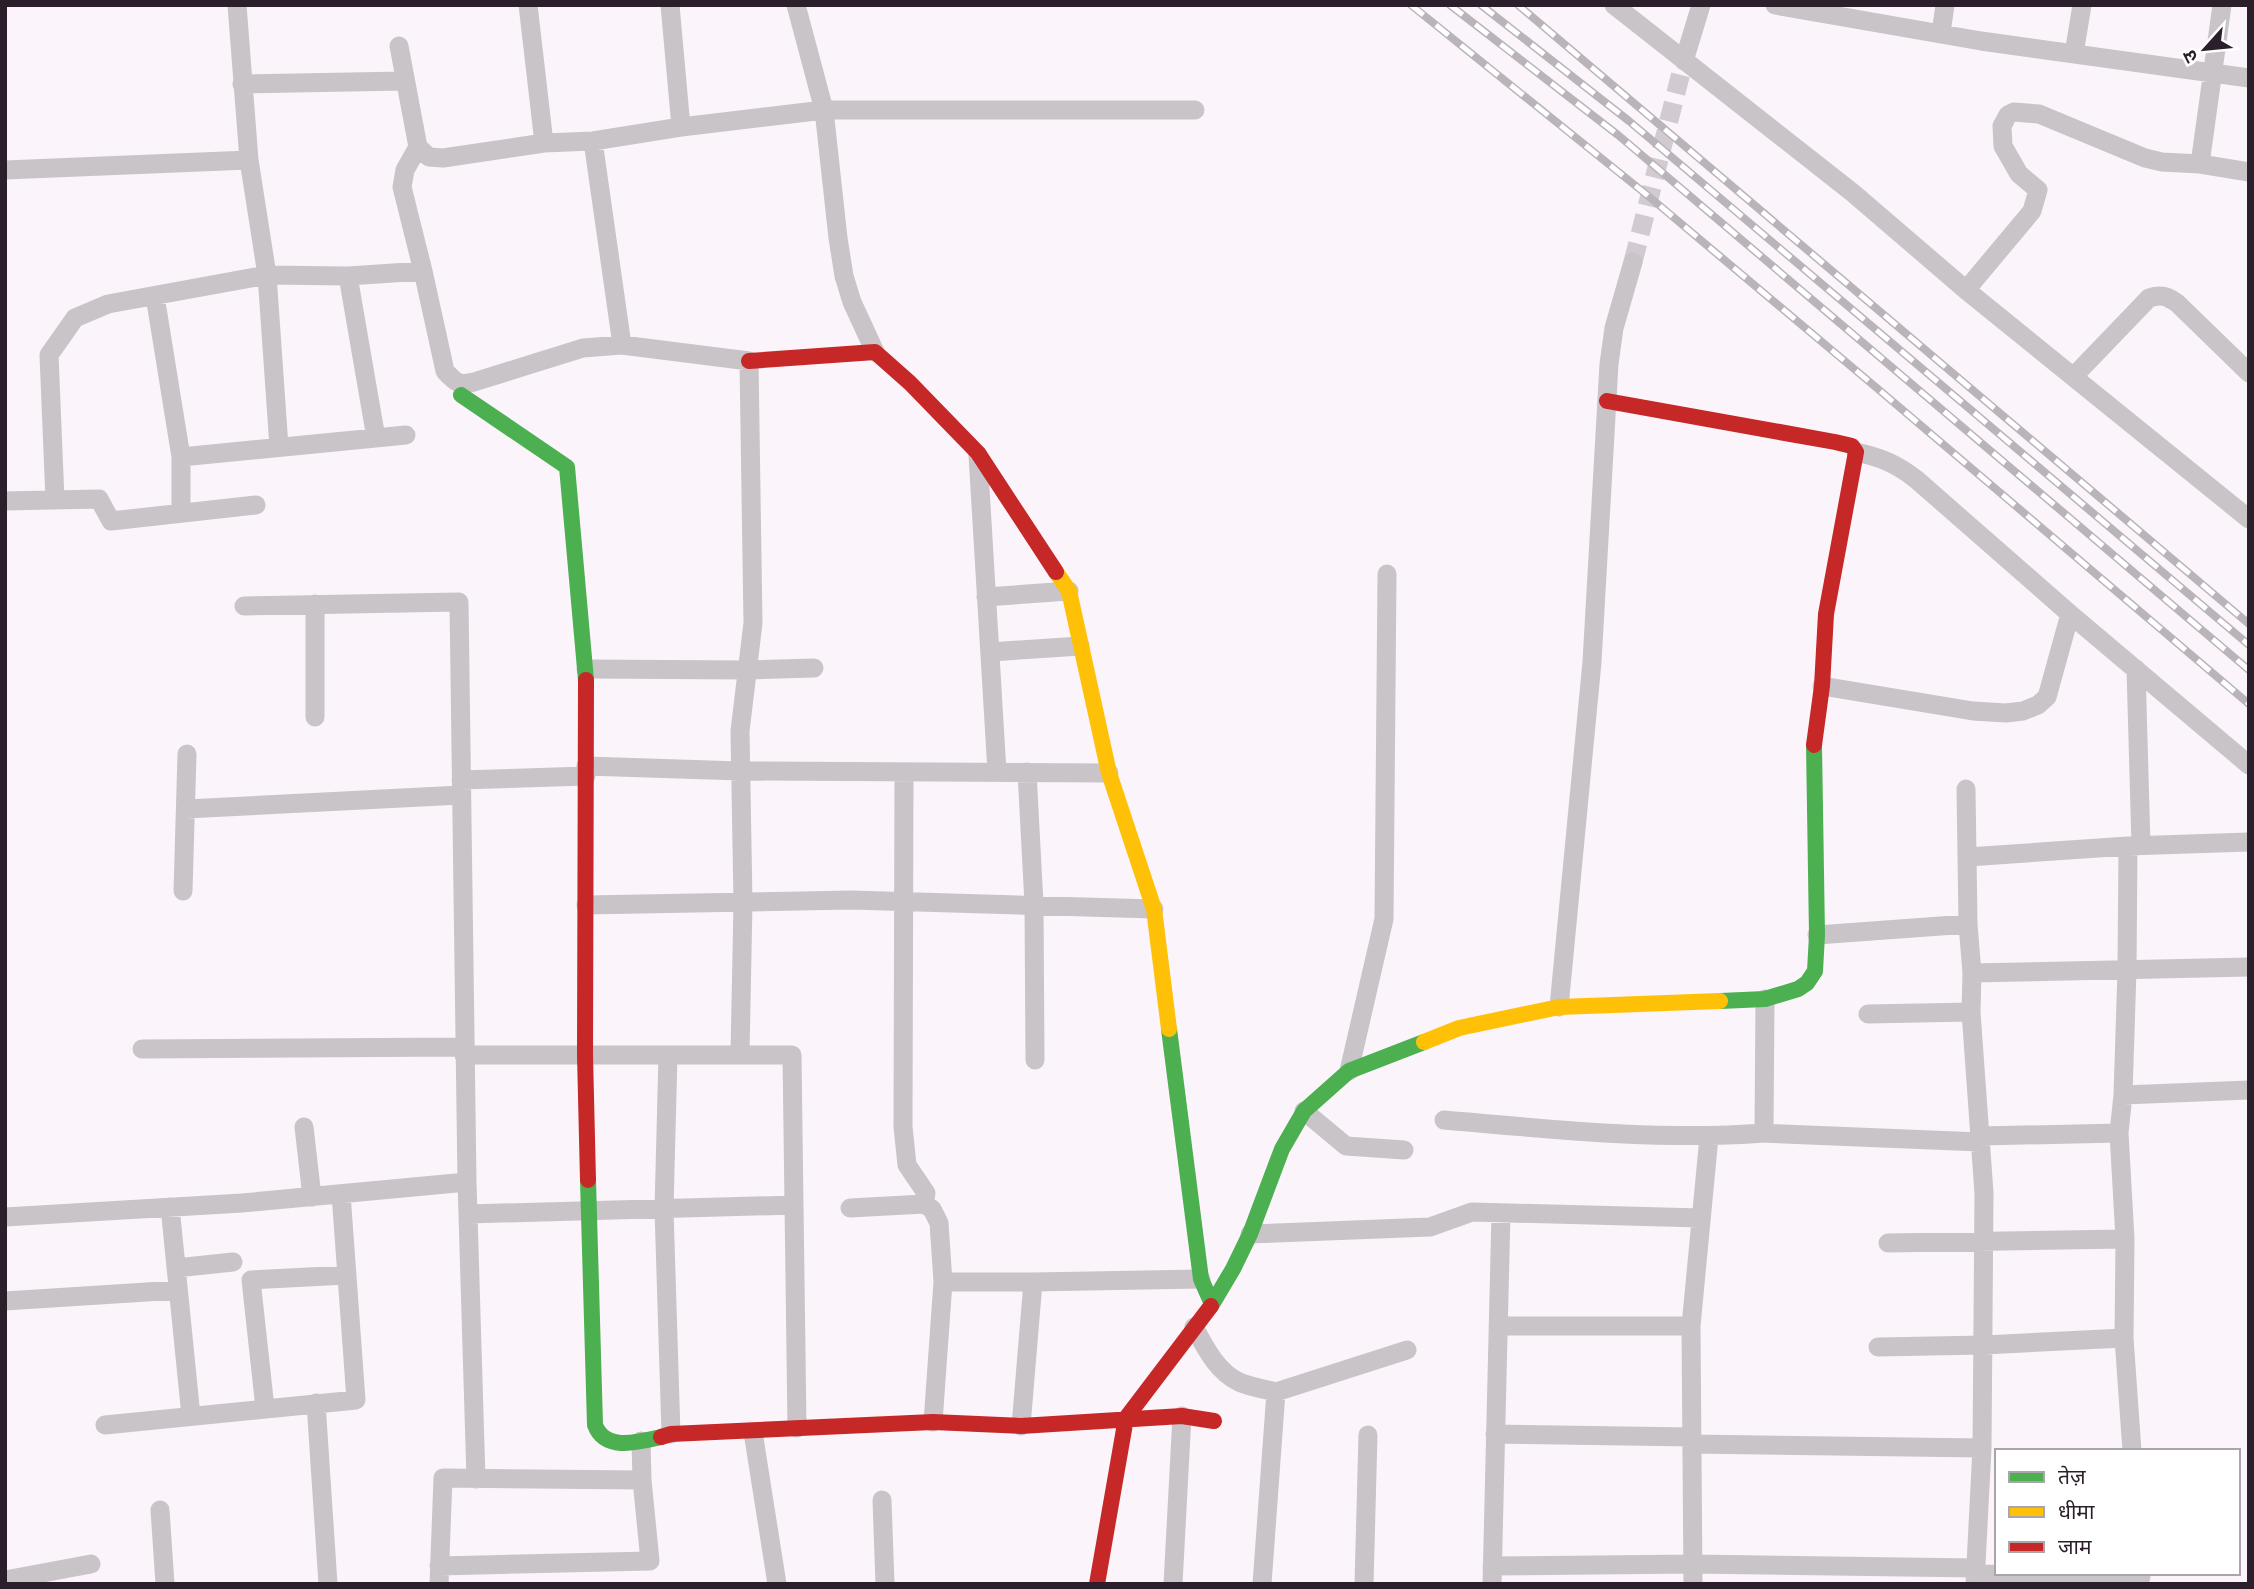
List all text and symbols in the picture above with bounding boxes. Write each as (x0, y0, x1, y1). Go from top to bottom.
north arrow (2170, 14, 2240, 84)
text: उ (2177, 46, 2202, 67)
legend (1995, 1449, 2240, 1575)
text: तेज़ (2058, 1464, 2086, 1488)
text: धीमा (2058, 1499, 2095, 1523)
text: जाम (2058, 1534, 2092, 1558)

